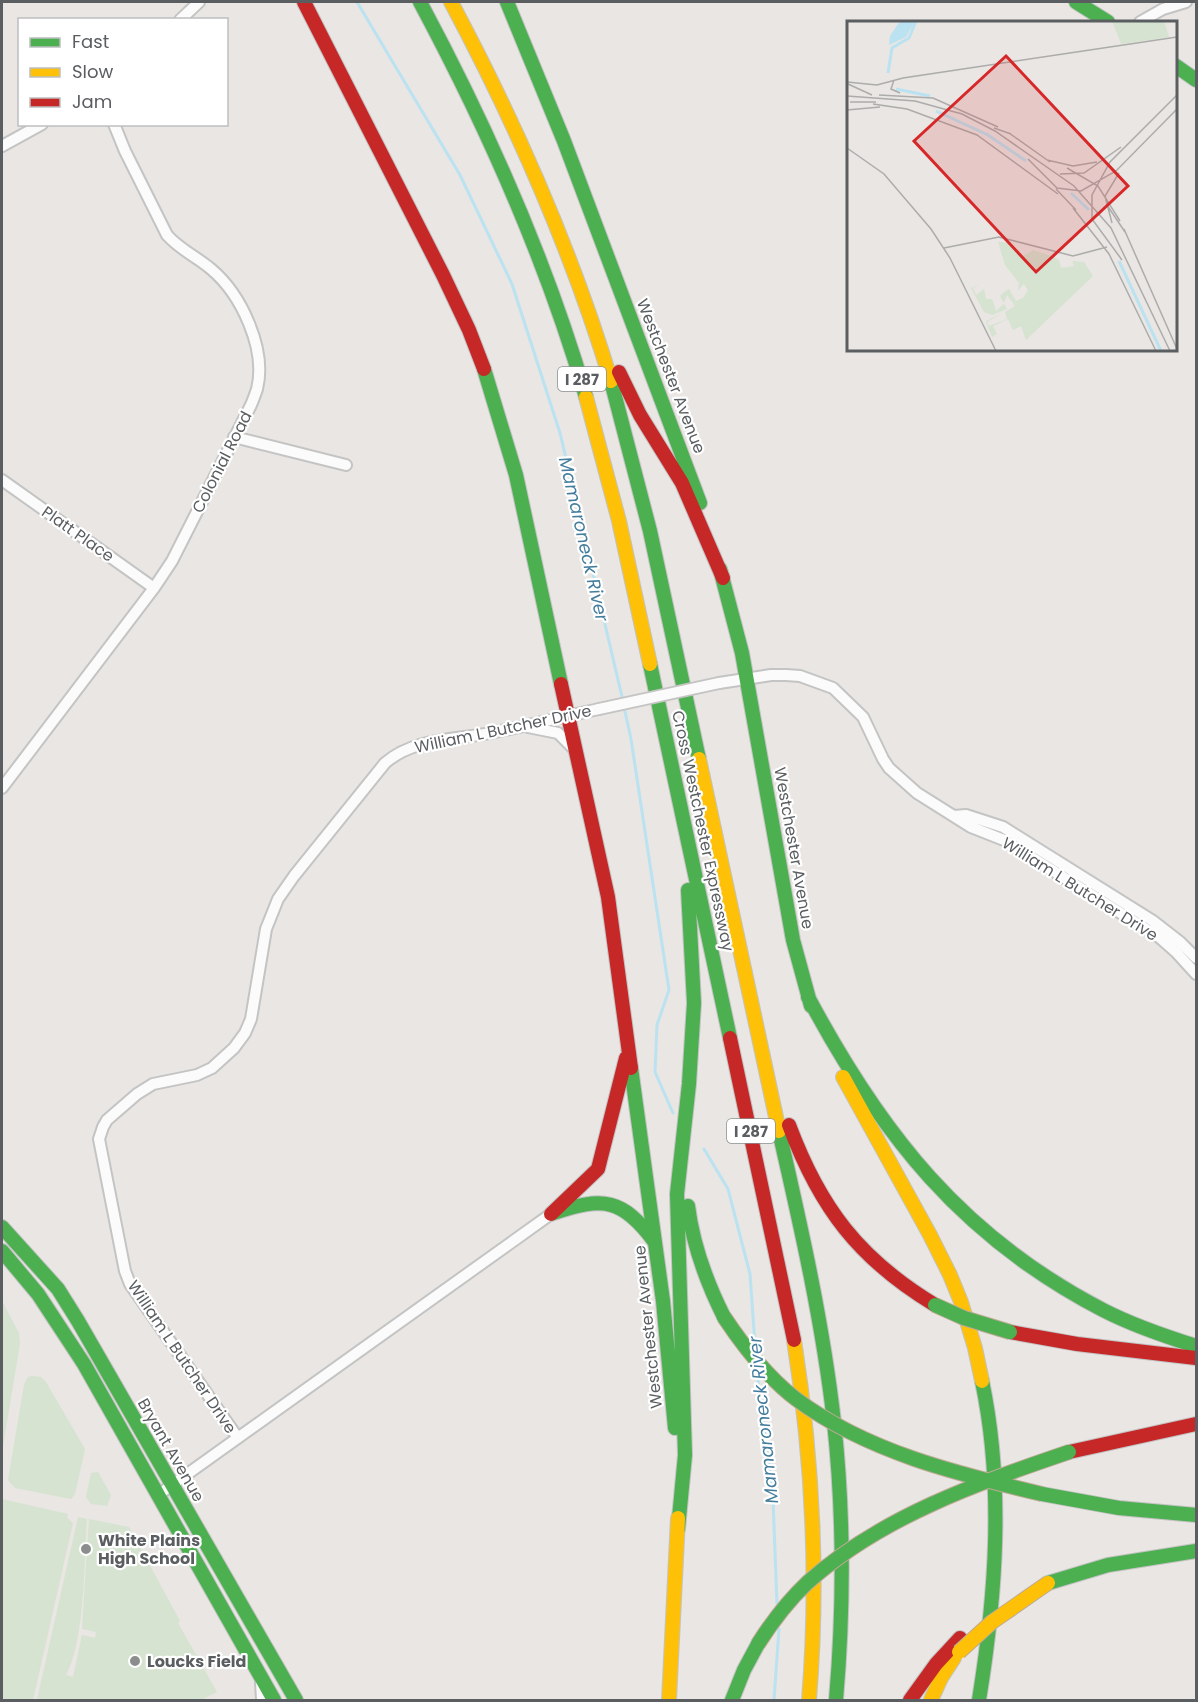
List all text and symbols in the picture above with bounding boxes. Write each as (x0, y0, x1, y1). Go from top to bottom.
legend (18, 18, 228, 126)
inset map (847, 21, 1177, 351)
text: Fast (72, 29, 109, 54)
text: Slow (72, 59, 114, 84)
text: Jam (72, 89, 112, 114)
street label: Westchester Avenue (631, 295, 711, 457)
road number: I 287 (558, 367, 606, 391)
street label: Colonial Road (186, 407, 258, 517)
water label: Mamaroneck River (553, 454, 615, 625)
street label: Platt Place (37, 501, 119, 567)
street label: William L Butcher Drive (412, 699, 594, 759)
street label: Cross Westchester Expressway (666, 708, 740, 954)
street label: Westchester Avenue (768, 765, 820, 931)
street label: William L Butcher Drive (997, 831, 1163, 947)
road number: I 287 (727, 1119, 775, 1143)
street label: Westchester Avenue (628, 1244, 668, 1410)
street label: William L Butcher Drive (122, 1276, 242, 1438)
water label: Mamaroneck River (742, 1334, 784, 1505)
street label: Bryant Avenue (132, 1394, 210, 1506)
place label: White Plains High School (98, 1529, 200, 1570)
marker: White Plains High School (79, 1542, 93, 1556)
place label: Loucks Field (147, 1650, 246, 1673)
marker: Loucks Field (128, 1654, 142, 1668)

